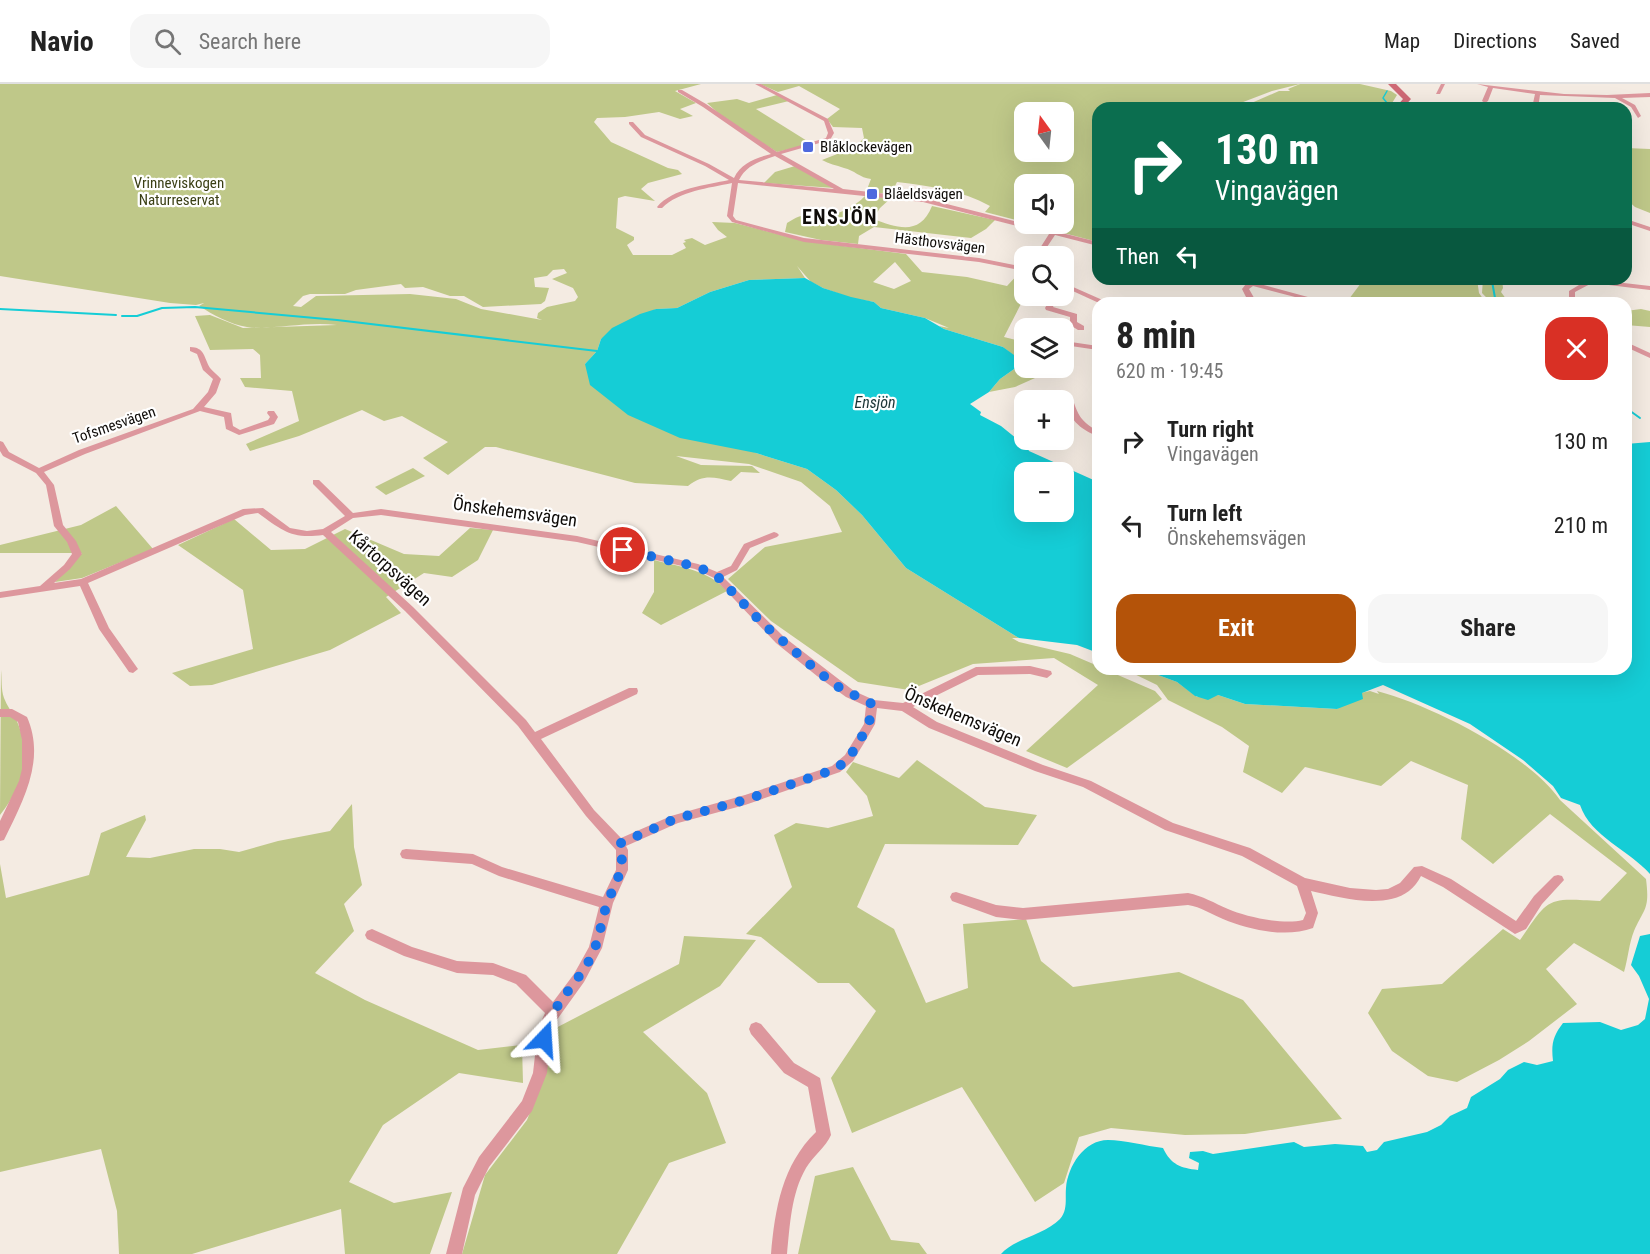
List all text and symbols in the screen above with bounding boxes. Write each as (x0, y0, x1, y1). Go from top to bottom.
search box (130, 14, 550, 68)
text: Navio (30, 25, 94, 58)
icon: search (151, 25, 184, 58)
text: Search here (199, 29, 301, 54)
text: Map (1384, 29, 1420, 53)
text: Directions (1453, 29, 1537, 53)
text: Saved (1570, 29, 1620, 53)
north arrow (1014, 102, 1074, 162)
map controls (1014, 102, 1074, 522)
text: 130 m (1215, 125, 1320, 174)
icon: right (1116, 126, 1194, 204)
place label: Blåklockevägen (820, 138, 912, 156)
marker: Blåklockevägen (801, 140, 815, 154)
park label: Vrinneviskogen Naturreservat (134, 174, 224, 209)
button: sound (1014, 174, 1074, 234)
text: Vingavägen (1215, 175, 1339, 207)
place label: Blåeldsvägen (884, 185, 963, 203)
marker: Blåeldsvägen (865, 187, 879, 201)
district label: ENSJÖN (802, 205, 878, 229)
street label: Hästhovsvägen (894, 229, 986, 257)
icon: left (1171, 240, 1204, 273)
text: Then (1116, 244, 1159, 269)
button: search (1014, 246, 1074, 306)
text: 8 min (1116, 315, 1196, 357)
button: close (1545, 317, 1608, 380)
button: layers (1014, 318, 1074, 378)
text: 620 m · 19:45 (1116, 359, 1223, 383)
button: + (1014, 390, 1074, 450)
water label: Ensjön (854, 393, 896, 412)
street label: Tofsmesvägen (70, 402, 158, 448)
text: Turn right (1167, 417, 1254, 442)
icon: right (1116, 425, 1149, 458)
text: 130 m (1554, 429, 1608, 454)
text: Vingavägen (1167, 442, 1259, 466)
button: − (1014, 462, 1074, 522)
street label: Önskehemsvägen (452, 492, 579, 531)
text: Turn left (1167, 501, 1242, 526)
icon: left (1116, 509, 1149, 542)
text: 210 m (1554, 513, 1608, 538)
pin (597, 524, 648, 575)
street label: Kårtorpsvägen (345, 525, 436, 610)
text: Önskehemsvägen (1167, 526, 1306, 550)
icon: arrive (606, 533, 639, 566)
button: Exit (1116, 594, 1356, 663)
button: Share (1368, 594, 1608, 663)
street label: Önskehemsvägen (901, 682, 1025, 751)
position arrow (512, 1007, 576, 1071)

